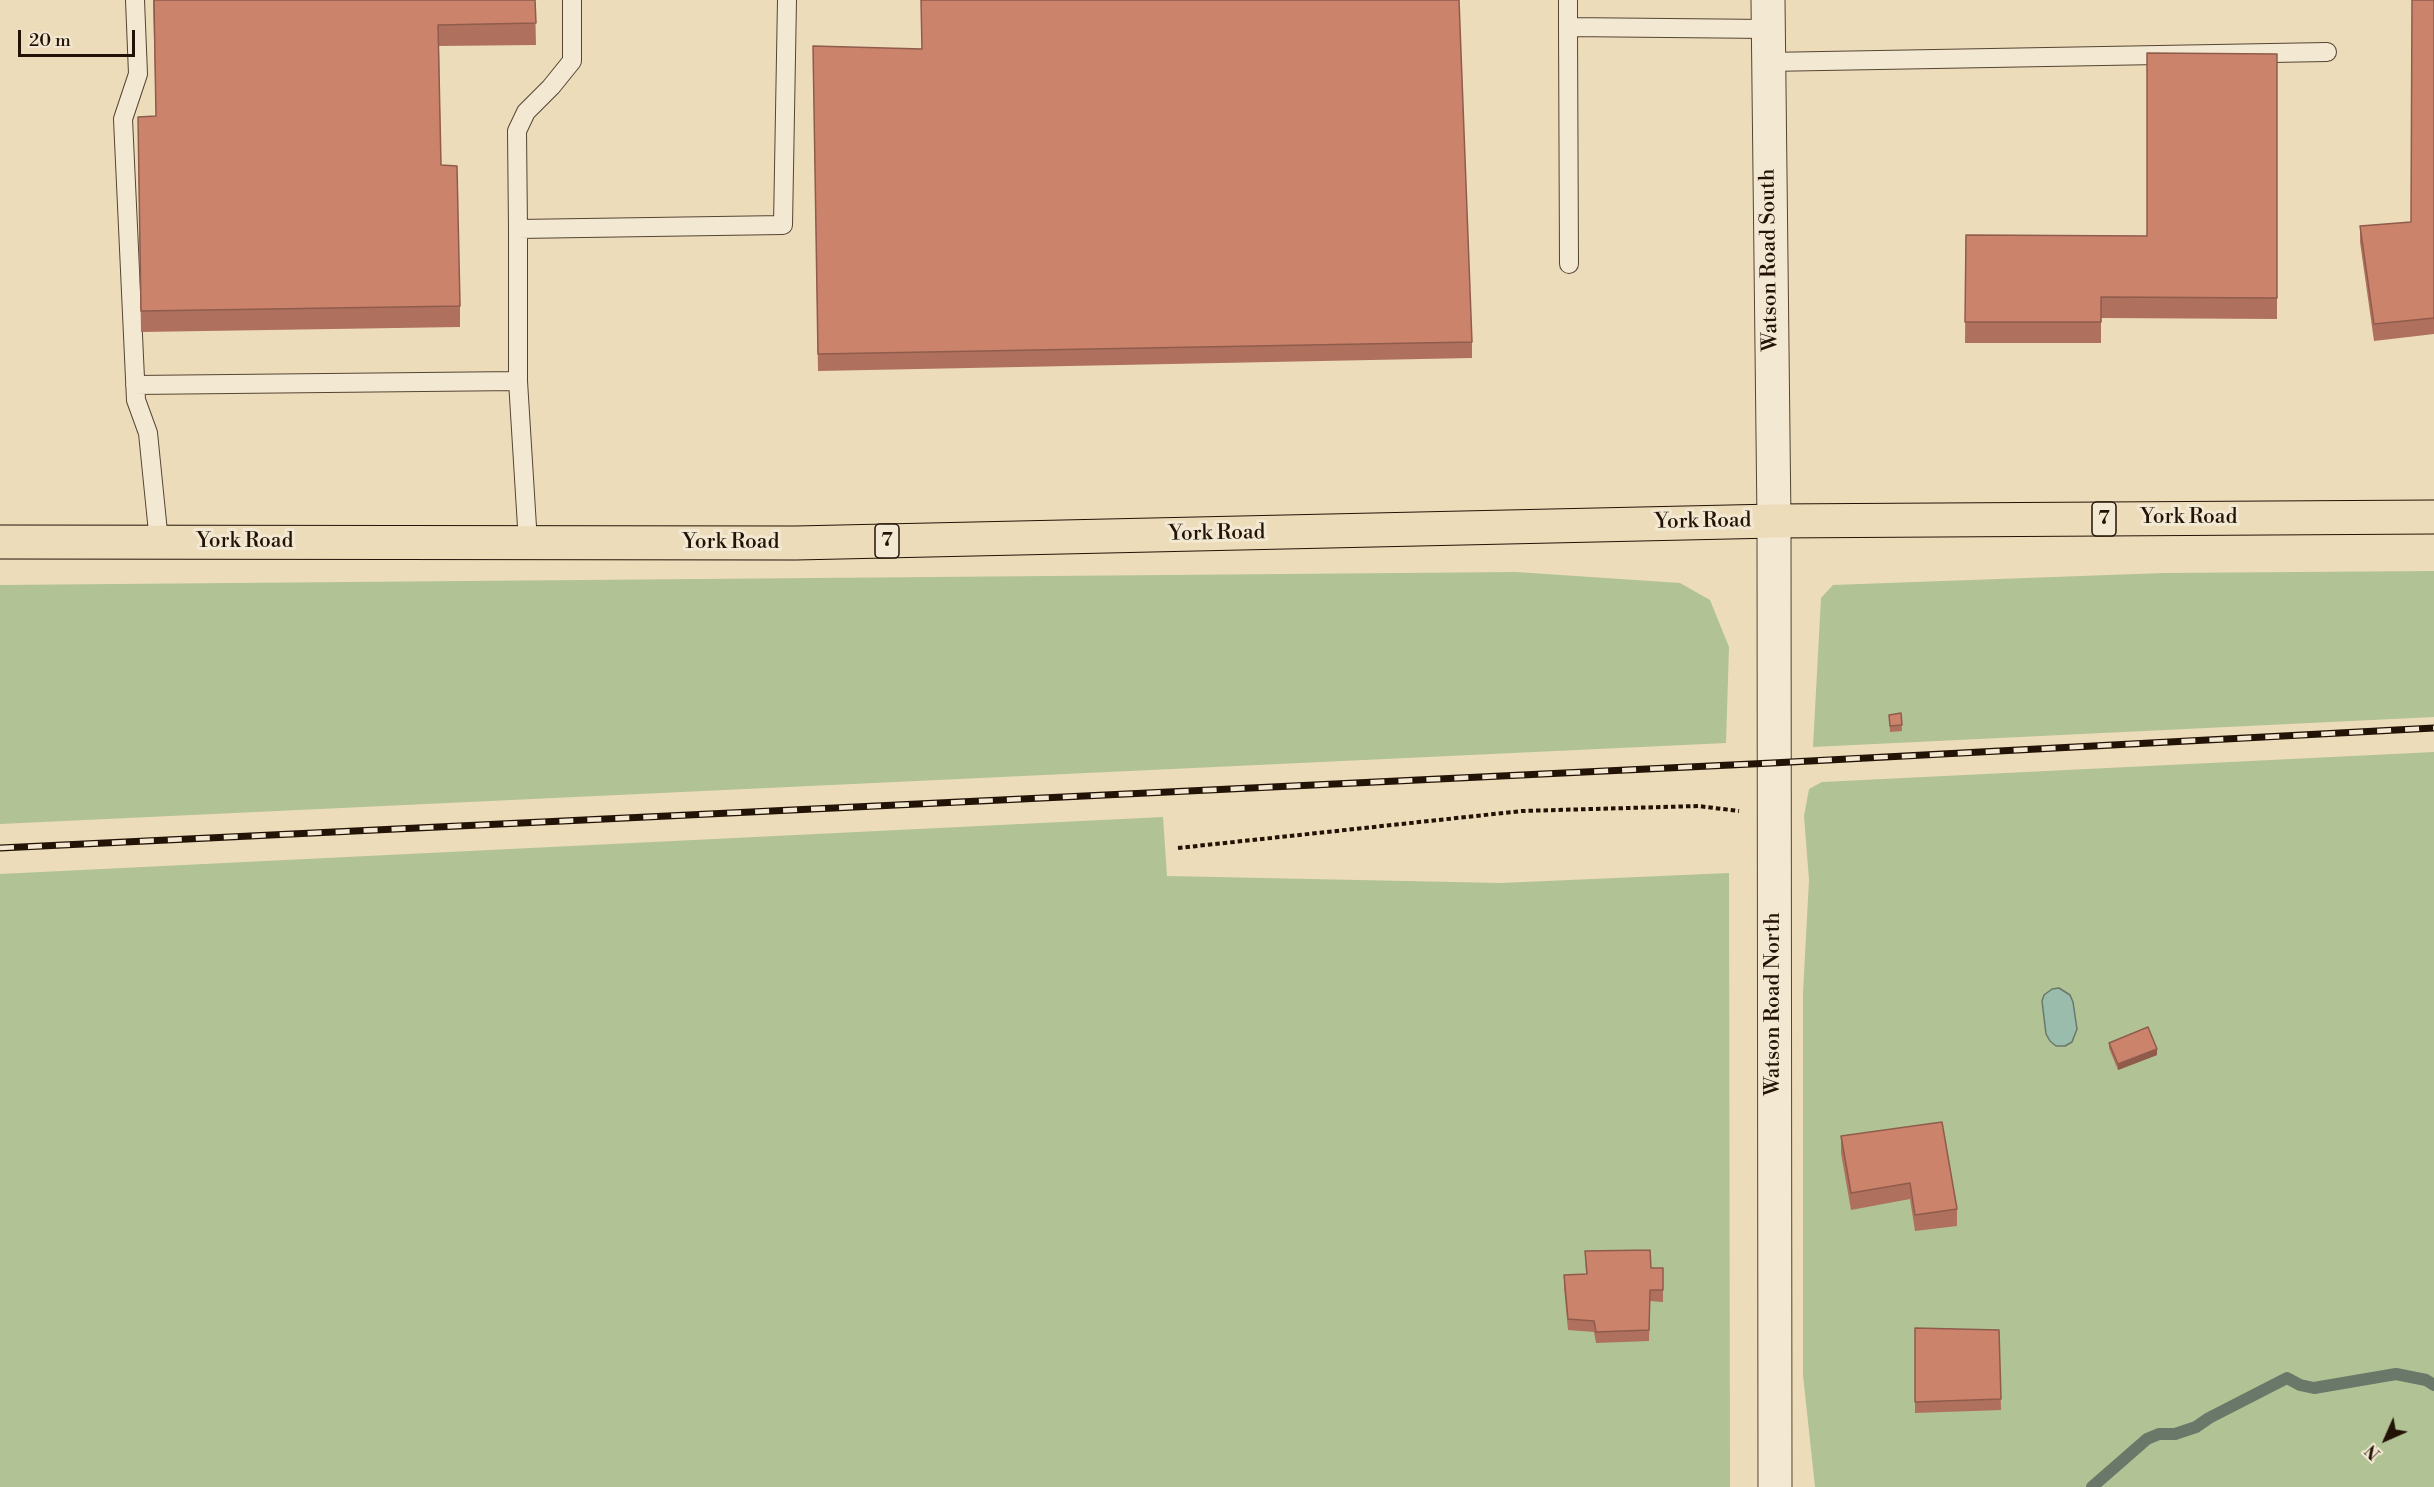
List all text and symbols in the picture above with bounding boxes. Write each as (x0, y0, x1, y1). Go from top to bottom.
scale bar (21, 18, 138, 56)
text: 20 m (29, 29, 71, 52)
street label: Watson Road South (1756, 168, 1784, 352)
road number: 7 (2092, 502, 2116, 536)
street label: York Road (2141, 505, 2237, 531)
street label: York Road (1654, 509, 1752, 535)
street label: York Road (1168, 521, 1266, 547)
road number: 7 (875, 524, 899, 558)
street label: York Road (197, 529, 293, 555)
street label: York Road (683, 530, 779, 556)
street label: Watson Road North (1761, 912, 1787, 1096)
north arrow (2356, 1409, 2416, 1469)
text: N (2362, 1440, 2385, 1463)

